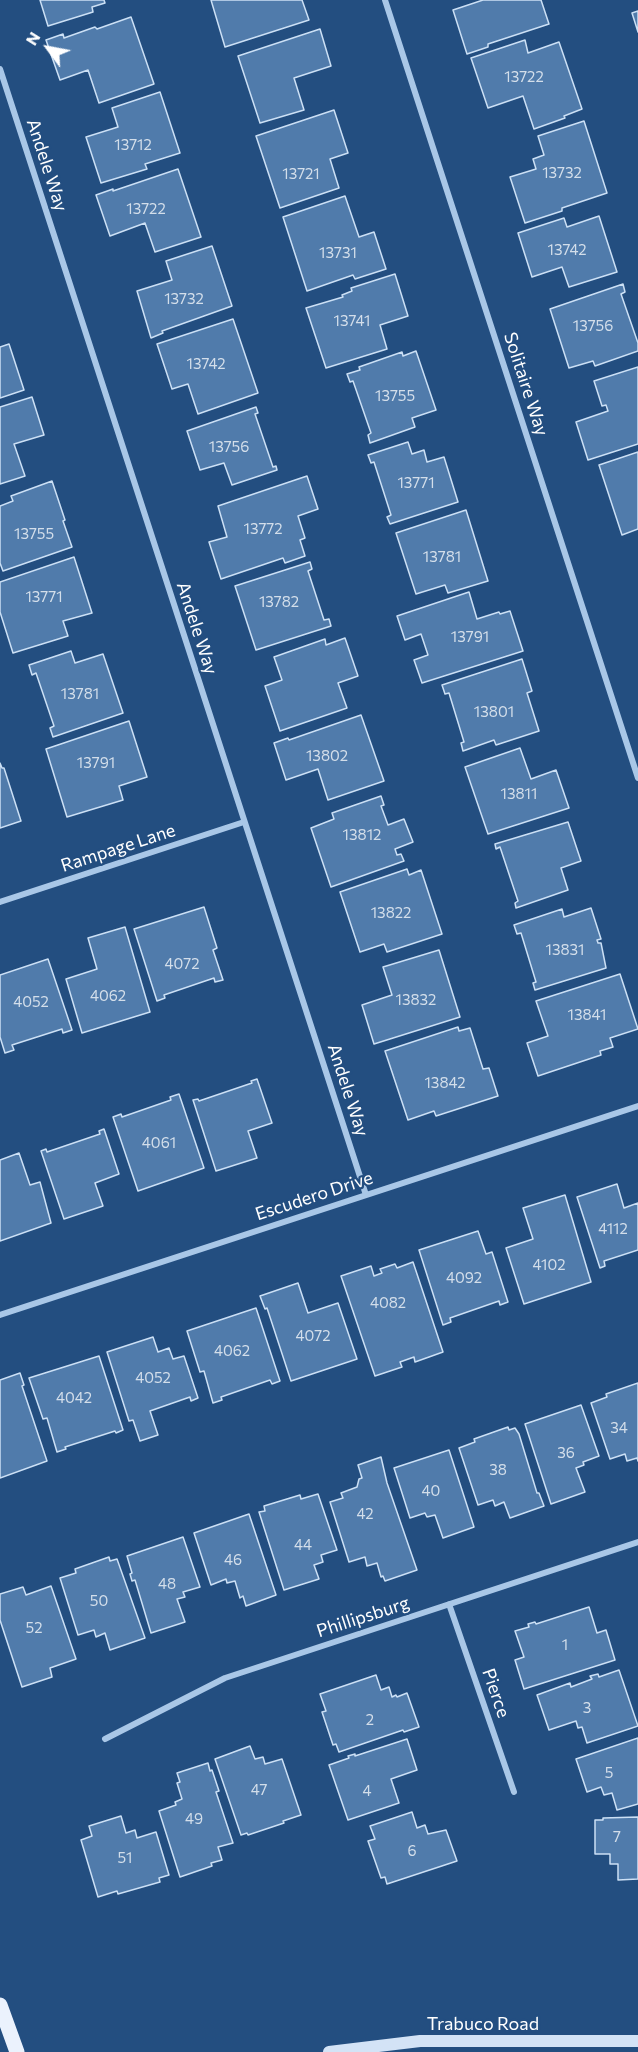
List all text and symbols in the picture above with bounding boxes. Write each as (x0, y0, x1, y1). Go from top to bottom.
north arrow (18, 18, 78, 78)
text: N (21, 28, 44, 48)
house number: 13722 (504, 68, 544, 86)
street label: Andele Way (22, 116, 72, 214)
house number: 13712 (114, 136, 152, 154)
house number: 13732 (542, 164, 582, 182)
house number: 13721 (282, 165, 320, 183)
house number: 13722 (126, 200, 166, 218)
house number: 13742 (547, 241, 587, 259)
house number: 13731 (319, 244, 357, 262)
house number: 13732 (164, 290, 204, 308)
house number: 13741 (334, 312, 370, 330)
house number: 13756 (573, 317, 613, 335)
street label: Solitaire Way (499, 329, 553, 439)
house number: 13742 (186, 355, 226, 373)
house number: 13755 (375, 387, 415, 405)
house number: 13756 (209, 438, 249, 456)
house number: 13771 (397, 474, 435, 492)
house number: 13772 (243, 520, 283, 538)
house number: 13755 (14, 525, 54, 543)
house number: 13781 (423, 548, 461, 566)
street label: Andele Way (172, 579, 222, 677)
house number: 13771 (25, 588, 63, 606)
house number: 13782 (259, 593, 299, 611)
house number: 13791 (451, 628, 489, 646)
house number: 13781 (61, 685, 99, 703)
house number: 13801 (474, 703, 514, 721)
house number: 13802 (306, 747, 348, 765)
house number: 13791 (77, 754, 115, 772)
house number: 13811 (501, 785, 537, 803)
street label: Rampage Lane (58, 819, 178, 877)
house number: 13812 (343, 826, 381, 844)
house number: 13822 (371, 904, 411, 922)
house number: 13831 (545, 941, 585, 959)
house number: 4072 (165, 955, 199, 973)
house number: 4062 (90, 987, 126, 1005)
house number: 13832 (396, 991, 436, 1009)
house number: 4052 (13, 993, 49, 1011)
house number: 13841 (567, 1006, 607, 1024)
street label: Andele Way (323, 1041, 373, 1139)
house number: 13842 (424, 1074, 466, 1092)
house number: 4061 (142, 1134, 176, 1152)
street label: Escudero Drive (253, 1167, 375, 1225)
house number: 4112 (598, 1220, 628, 1238)
house number: 4102 (532, 1256, 566, 1274)
house number: 4092 (446, 1269, 482, 1287)
house number: 4082 (370, 1294, 406, 1312)
house number: 4072 (296, 1327, 330, 1345)
house number: 4062 (214, 1342, 250, 1360)
house number: 4052 (135, 1369, 171, 1387)
house number: 4042 (56, 1389, 92, 1407)
house number: 34 (610, 1419, 628, 1437)
house number: 36 (557, 1444, 575, 1462)
house number: 38 (489, 1461, 507, 1479)
house number: 40 (422, 1482, 440, 1500)
house number: 42 (356, 1505, 374, 1523)
house number: 44 (294, 1536, 312, 1554)
house number: 46 (224, 1551, 242, 1569)
house number: 48 (158, 1575, 176, 1593)
house number: 50 (90, 1592, 108, 1610)
street label: Phillipsburg (314, 1592, 412, 1642)
house number: 52 (26, 1619, 42, 1637)
house number: 1 (562, 1636, 568, 1654)
street label: Pierce (478, 1666, 514, 1720)
house number: 3 (583, 1699, 591, 1717)
house number: 2 (366, 1711, 374, 1729)
house number: 5 (605, 1764, 613, 1782)
house number: 47 (251, 1781, 267, 1799)
house number: 4 (363, 1782, 371, 1800)
house number: 49 (185, 1810, 203, 1828)
house number: 7 (613, 1828, 621, 1846)
house number: 6 (407, 1842, 417, 1860)
house number: 51 (117, 1849, 133, 1867)
street label: Trabuco Road (427, 2013, 539, 2035)

